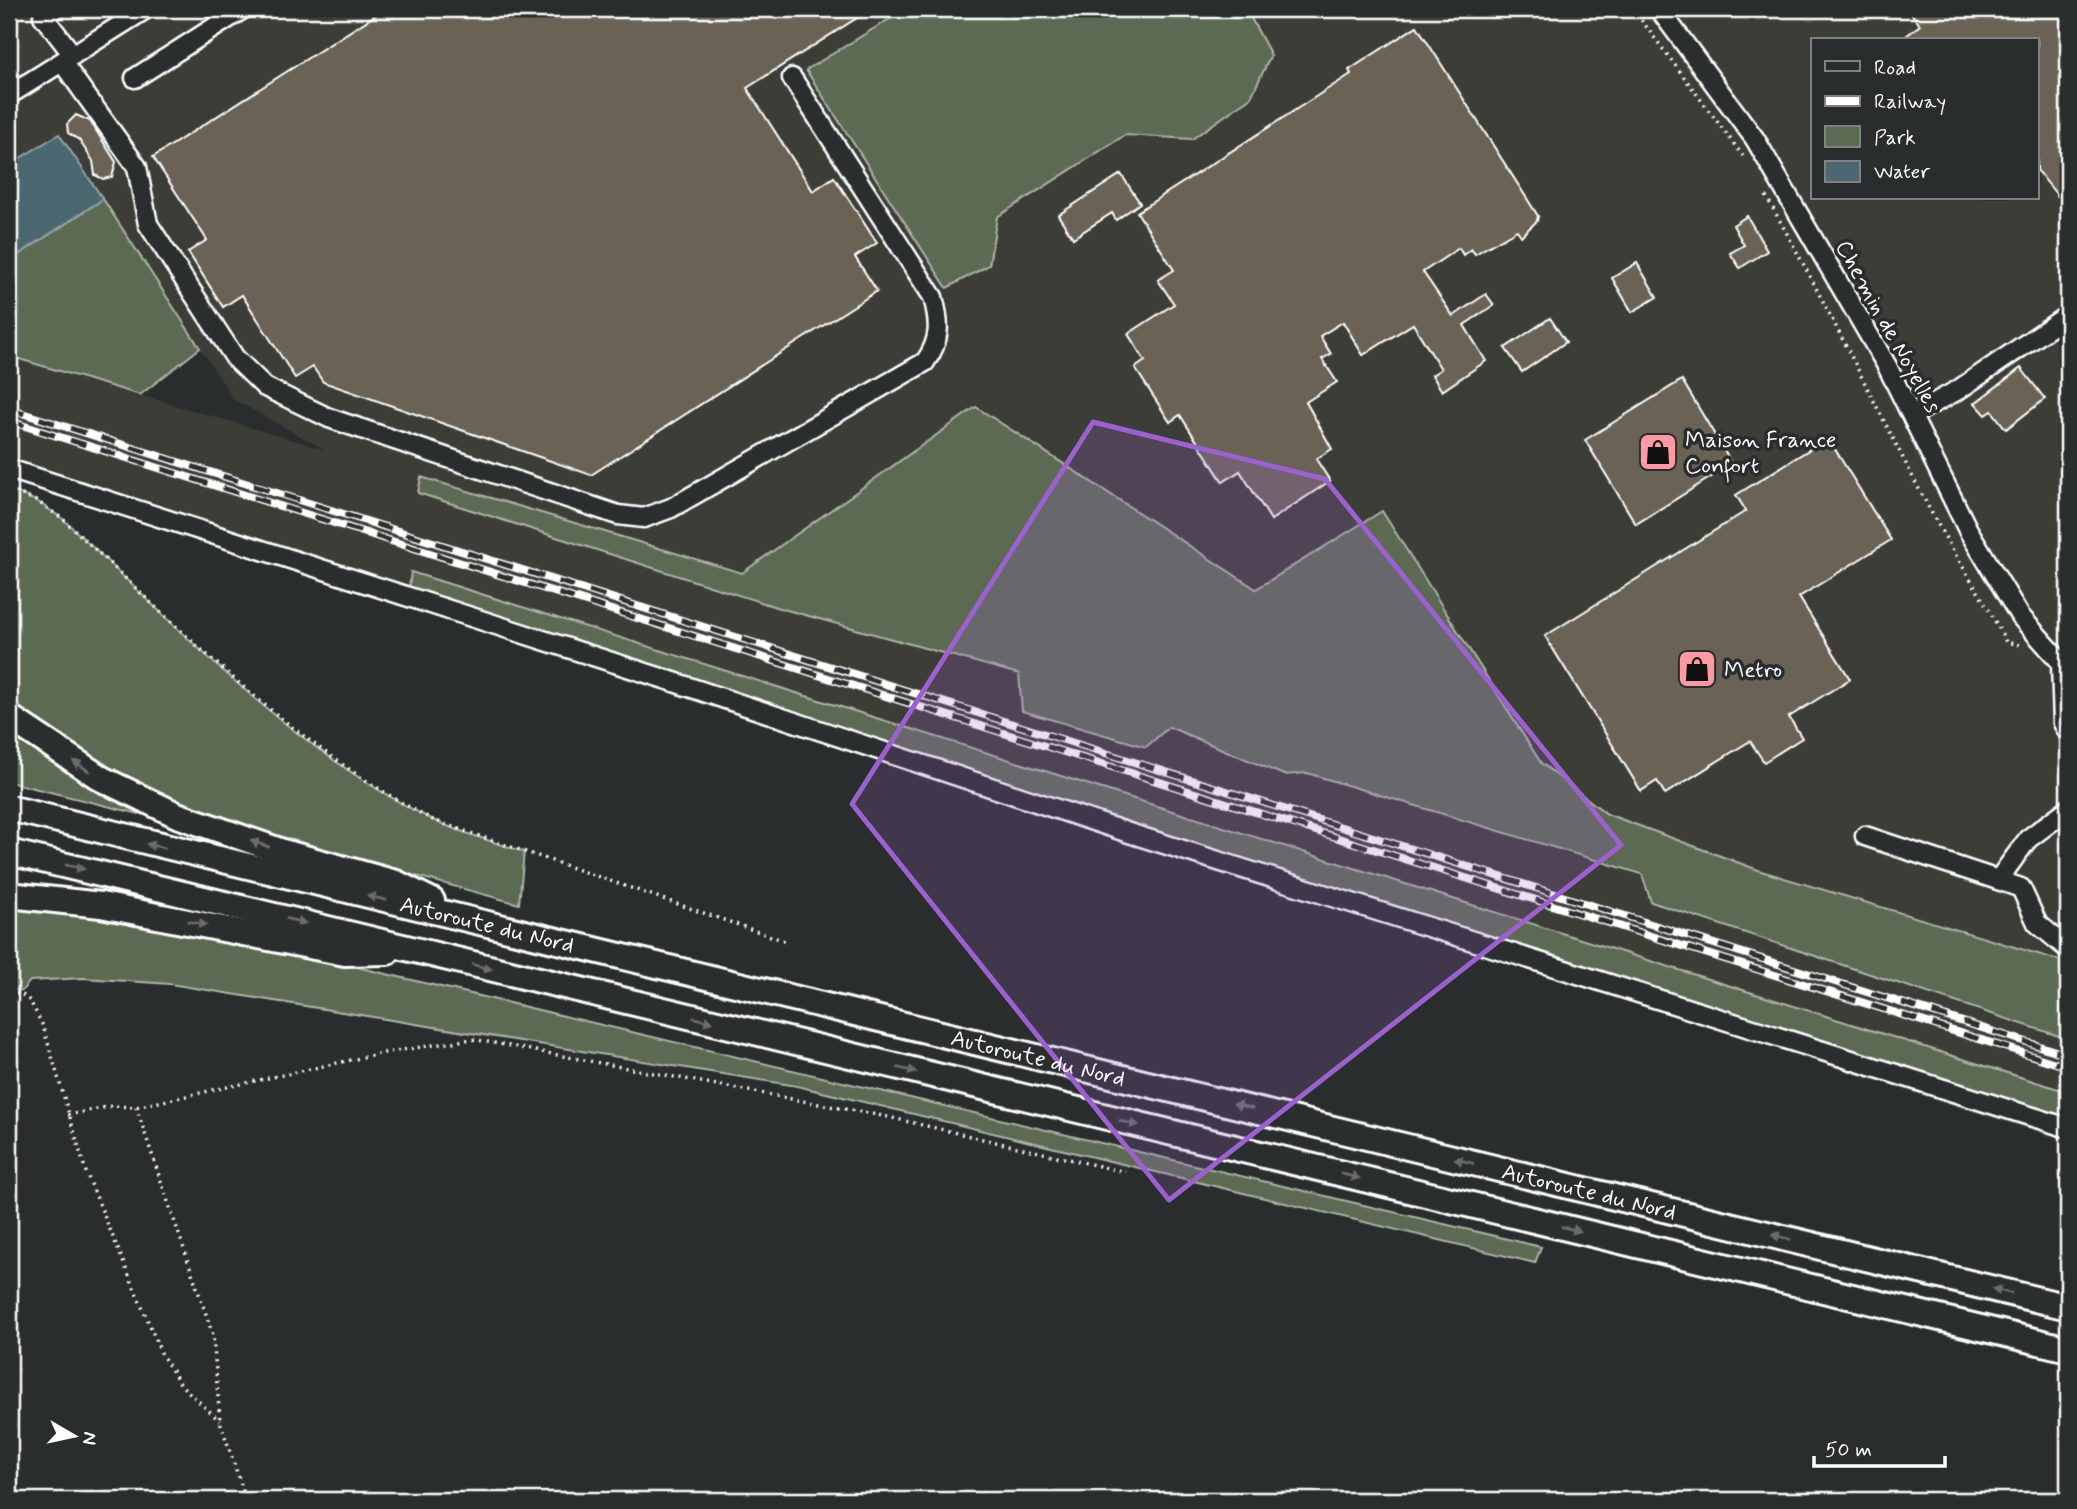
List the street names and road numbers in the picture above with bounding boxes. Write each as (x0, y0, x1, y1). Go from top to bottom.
street label: Chemin de Noyelles (1827, 235, 1947, 419)
street label: Autoroute du Nord (397, 890, 577, 961)
street label: Autoroute du Nord (948, 1024, 1128, 1095)
street label: Autoroute du Nord (1499, 1157, 1679, 1228)

